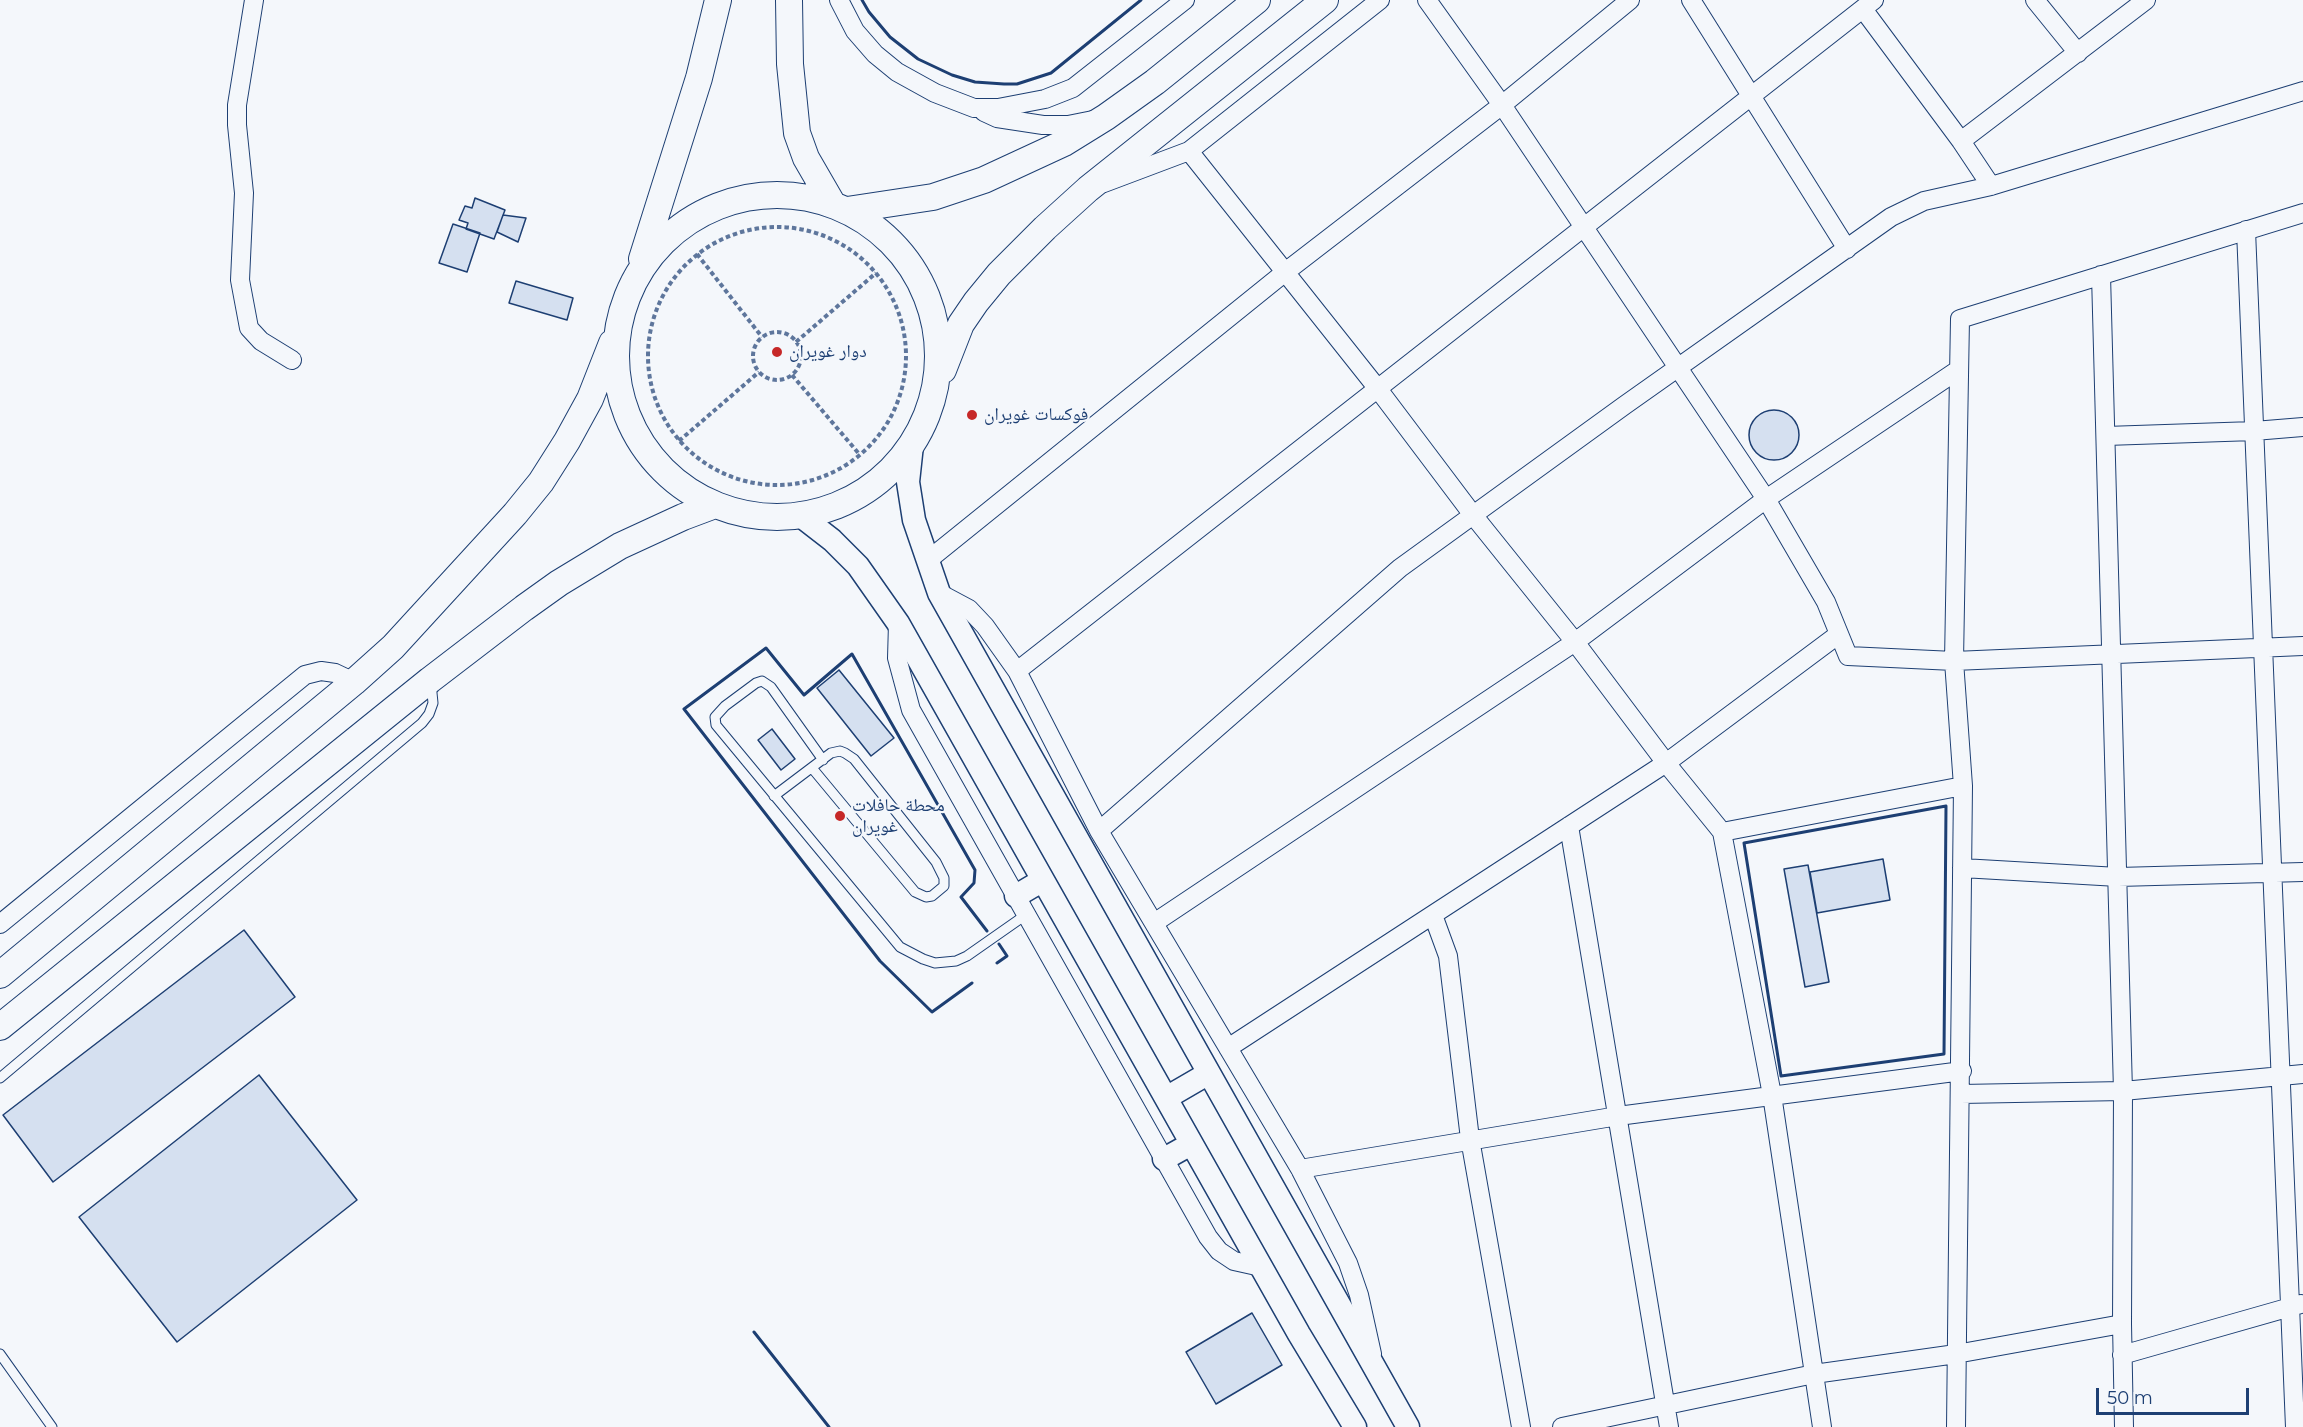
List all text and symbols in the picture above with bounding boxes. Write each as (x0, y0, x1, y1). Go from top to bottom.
place label: دوار غويران (789, 341, 867, 363)
marker: دوار غويران (770, 345, 784, 359)
place label: فوكسات غويران (984, 404, 1088, 426)
marker: فوكسات غويران (965, 408, 979, 422)
place label: محطة حافلات غويران (852, 795, 945, 838)
marker: محطة حافلات غويران (833, 809, 847, 823)
scale bar (2099, 1376, 2252, 1414)
text: 50 m (2107, 1387, 2153, 1409)

